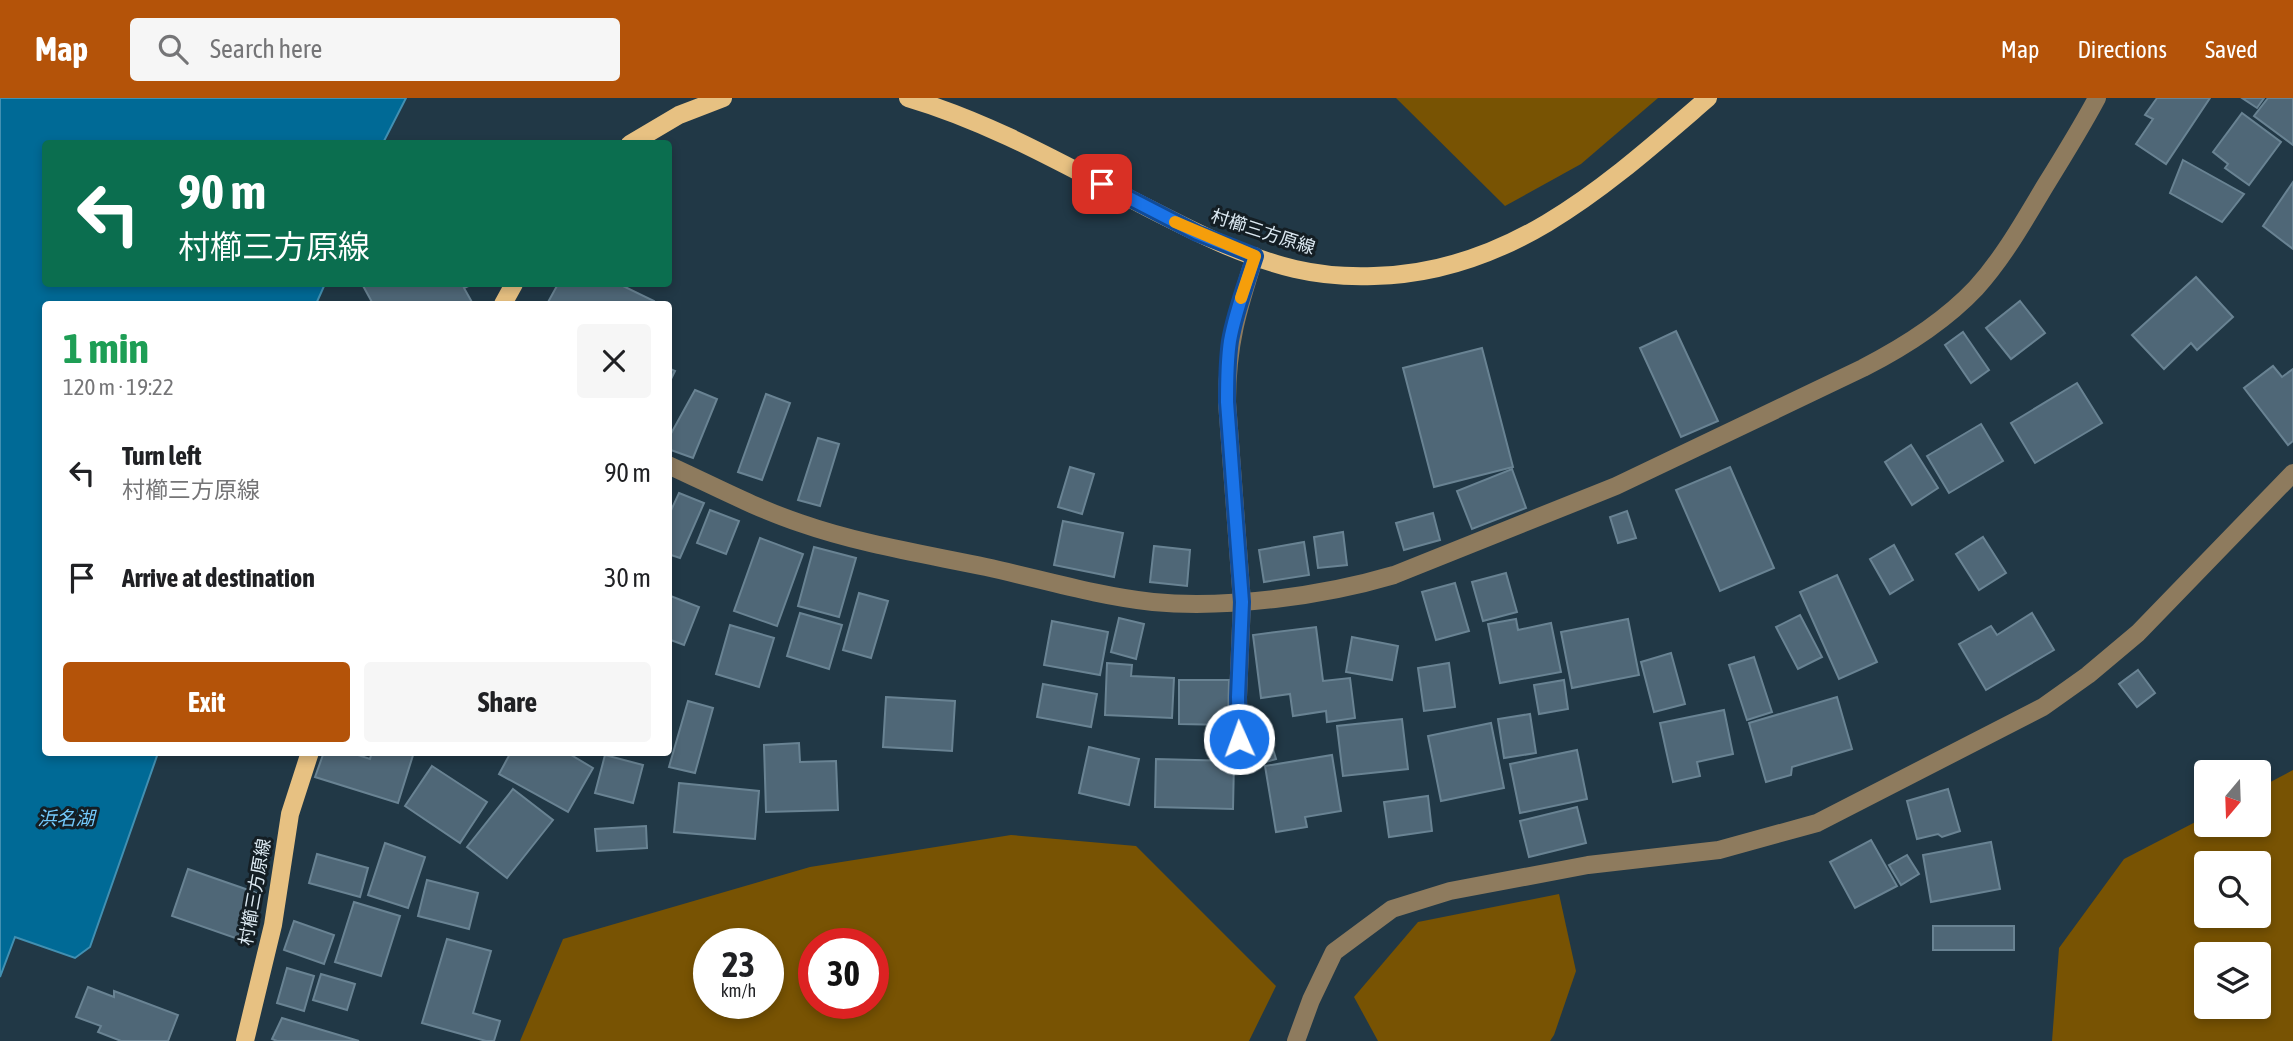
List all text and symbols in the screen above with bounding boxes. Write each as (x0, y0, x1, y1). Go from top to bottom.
search box (130, 18, 620, 81)
text: Map (35, 30, 88, 68)
icon: search (154, 30, 192, 68)
text: Search here (210, 34, 322, 64)
text: Map (2001, 36, 2039, 63)
text: Directions (2077, 36, 2167, 63)
text: Saved (2205, 36, 2258, 63)
pin (1072, 154, 1132, 214)
text: 90 m (178, 163, 266, 219)
icon: arrive (1083, 165, 1121, 203)
icon: left (63, 168, 154, 259)
street label: 村櫛三方原線 (1209, 205, 1318, 258)
text: 村櫛三方原線 (178, 228, 370, 265)
text: 1 min (63, 324, 149, 372)
button: close (577, 324, 651, 398)
text: 120 m · 19:22 (63, 374, 174, 400)
text: Turn left (122, 441, 202, 471)
icon: left (63, 454, 101, 492)
text: 90 m (604, 458, 651, 488)
text: 村櫛三方原線 (122, 477, 260, 503)
icon: arrive (63, 559, 101, 597)
text: Arrive at destination (122, 563, 315, 593)
text: 30 m (604, 563, 651, 593)
button: Exit (63, 662, 350, 742)
button: Share (364, 662, 651, 742)
position arrow (1202, 702, 1276, 776)
north arrow (2194, 760, 2272, 836)
map controls (2194, 760, 2271, 1019)
water label: 浜名湖 (37, 807, 97, 829)
street label: 村櫛三方原線 (235, 837, 274, 947)
button: search (2194, 851, 2271, 928)
speed limit sign: 30 (798, 928, 889, 1019)
button: layers (2194, 942, 2271, 1019)
text: 23 (722, 944, 755, 984)
text: km/h (721, 980, 756, 1001)

